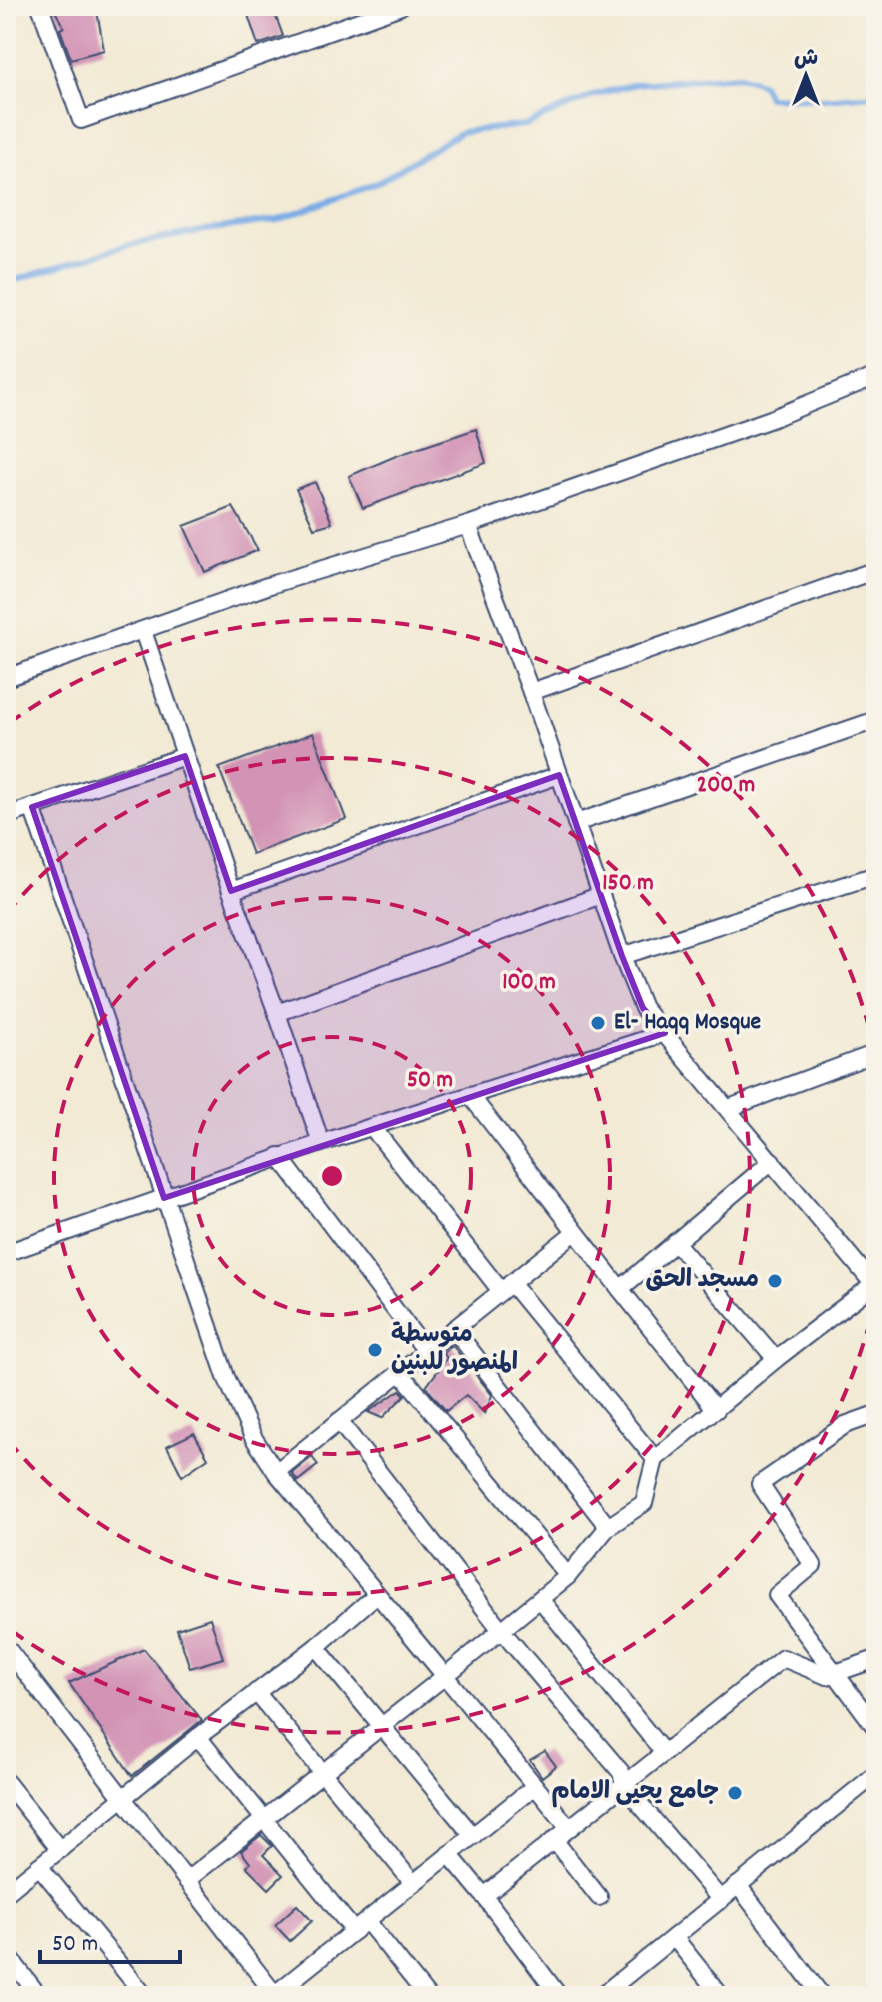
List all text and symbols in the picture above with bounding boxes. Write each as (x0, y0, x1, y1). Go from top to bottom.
north arrow (766, 36, 846, 116)
text: ش (794, 44, 818, 75)
text: 200 m (697, 769, 755, 803)
text: 150 m (602, 867, 654, 901)
text: 100 m (502, 966, 556, 1000)
place label: El- Haqq Mosque (614, 1006, 762, 1040)
marker: El- Haqq Mosque (589, 1014, 607, 1032)
text: 50 m (407, 1064, 453, 1098)
centre of rings (318, 1162, 346, 1190)
place label: مسجد الحق (645, 1264, 759, 1298)
marker: مسجد الحق (766, 1272, 784, 1290)
place label: متوسطة المنصور للبنين (391, 1319, 518, 1381)
marker: متوسطة المنصور للبنين (366, 1341, 384, 1359)
place label: جامع يحيى الامام (552, 1776, 719, 1810)
marker: جامع يحيى الامام (726, 1784, 744, 1802)
scale bar (40, 1914, 180, 1964)
text: 50 m (52, 1928, 98, 1962)

